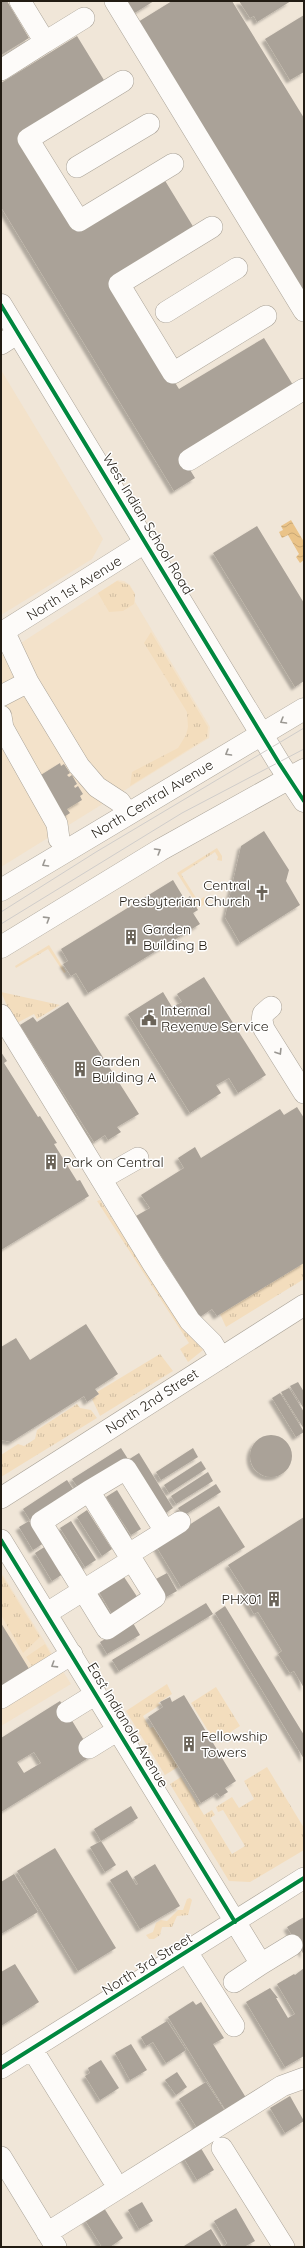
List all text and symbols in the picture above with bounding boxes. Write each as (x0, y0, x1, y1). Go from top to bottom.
street label: West Indian School Road (99, 450, 197, 598)
street label: North 1st Avenue (23, 552, 125, 624)
one-way arrow (280, 717, 287, 724)
one-way arrow (225, 749, 232, 756)
street label: North Central Avenue (88, 755, 216, 843)
one-way arrow (154, 849, 161, 856)
one-way arrow (42, 859, 49, 866)
place label: Central Presbyterian Church (119, 876, 250, 910)
church icon: Central Presbyterian Church (253, 884, 271, 902)
one-way arrow (43, 917, 50, 924)
place label: Garden Building B (143, 920, 207, 954)
building icon: Garden Building B (122, 928, 140, 946)
place label: Internal Revenue Service (161, 1001, 269, 1035)
public building icon: Internal Revenue Service (140, 1009, 158, 1027)
one-way arrow (274, 1048, 281, 1055)
place label: Garden Building A (92, 1052, 156, 1086)
building icon: Garden Building A (71, 1060, 89, 1078)
building icon: Park on Central (42, 1153, 60, 1171)
place label: Park on Central (63, 1153, 164, 1171)
street label: North 2nd Street (102, 1364, 202, 1438)
place label: PHX01 (222, 1590, 262, 1608)
building icon: PHX01 (265, 1590, 283, 1608)
street label: East Indianola Avenue (83, 1659, 173, 1791)
one-way arrow (51, 1661, 58, 1668)
place label: Fellowship Towers (201, 1727, 268, 1761)
building icon: Fellowship Towers (180, 1735, 198, 1753)
street label: North 3rd Street (98, 1929, 196, 1999)

